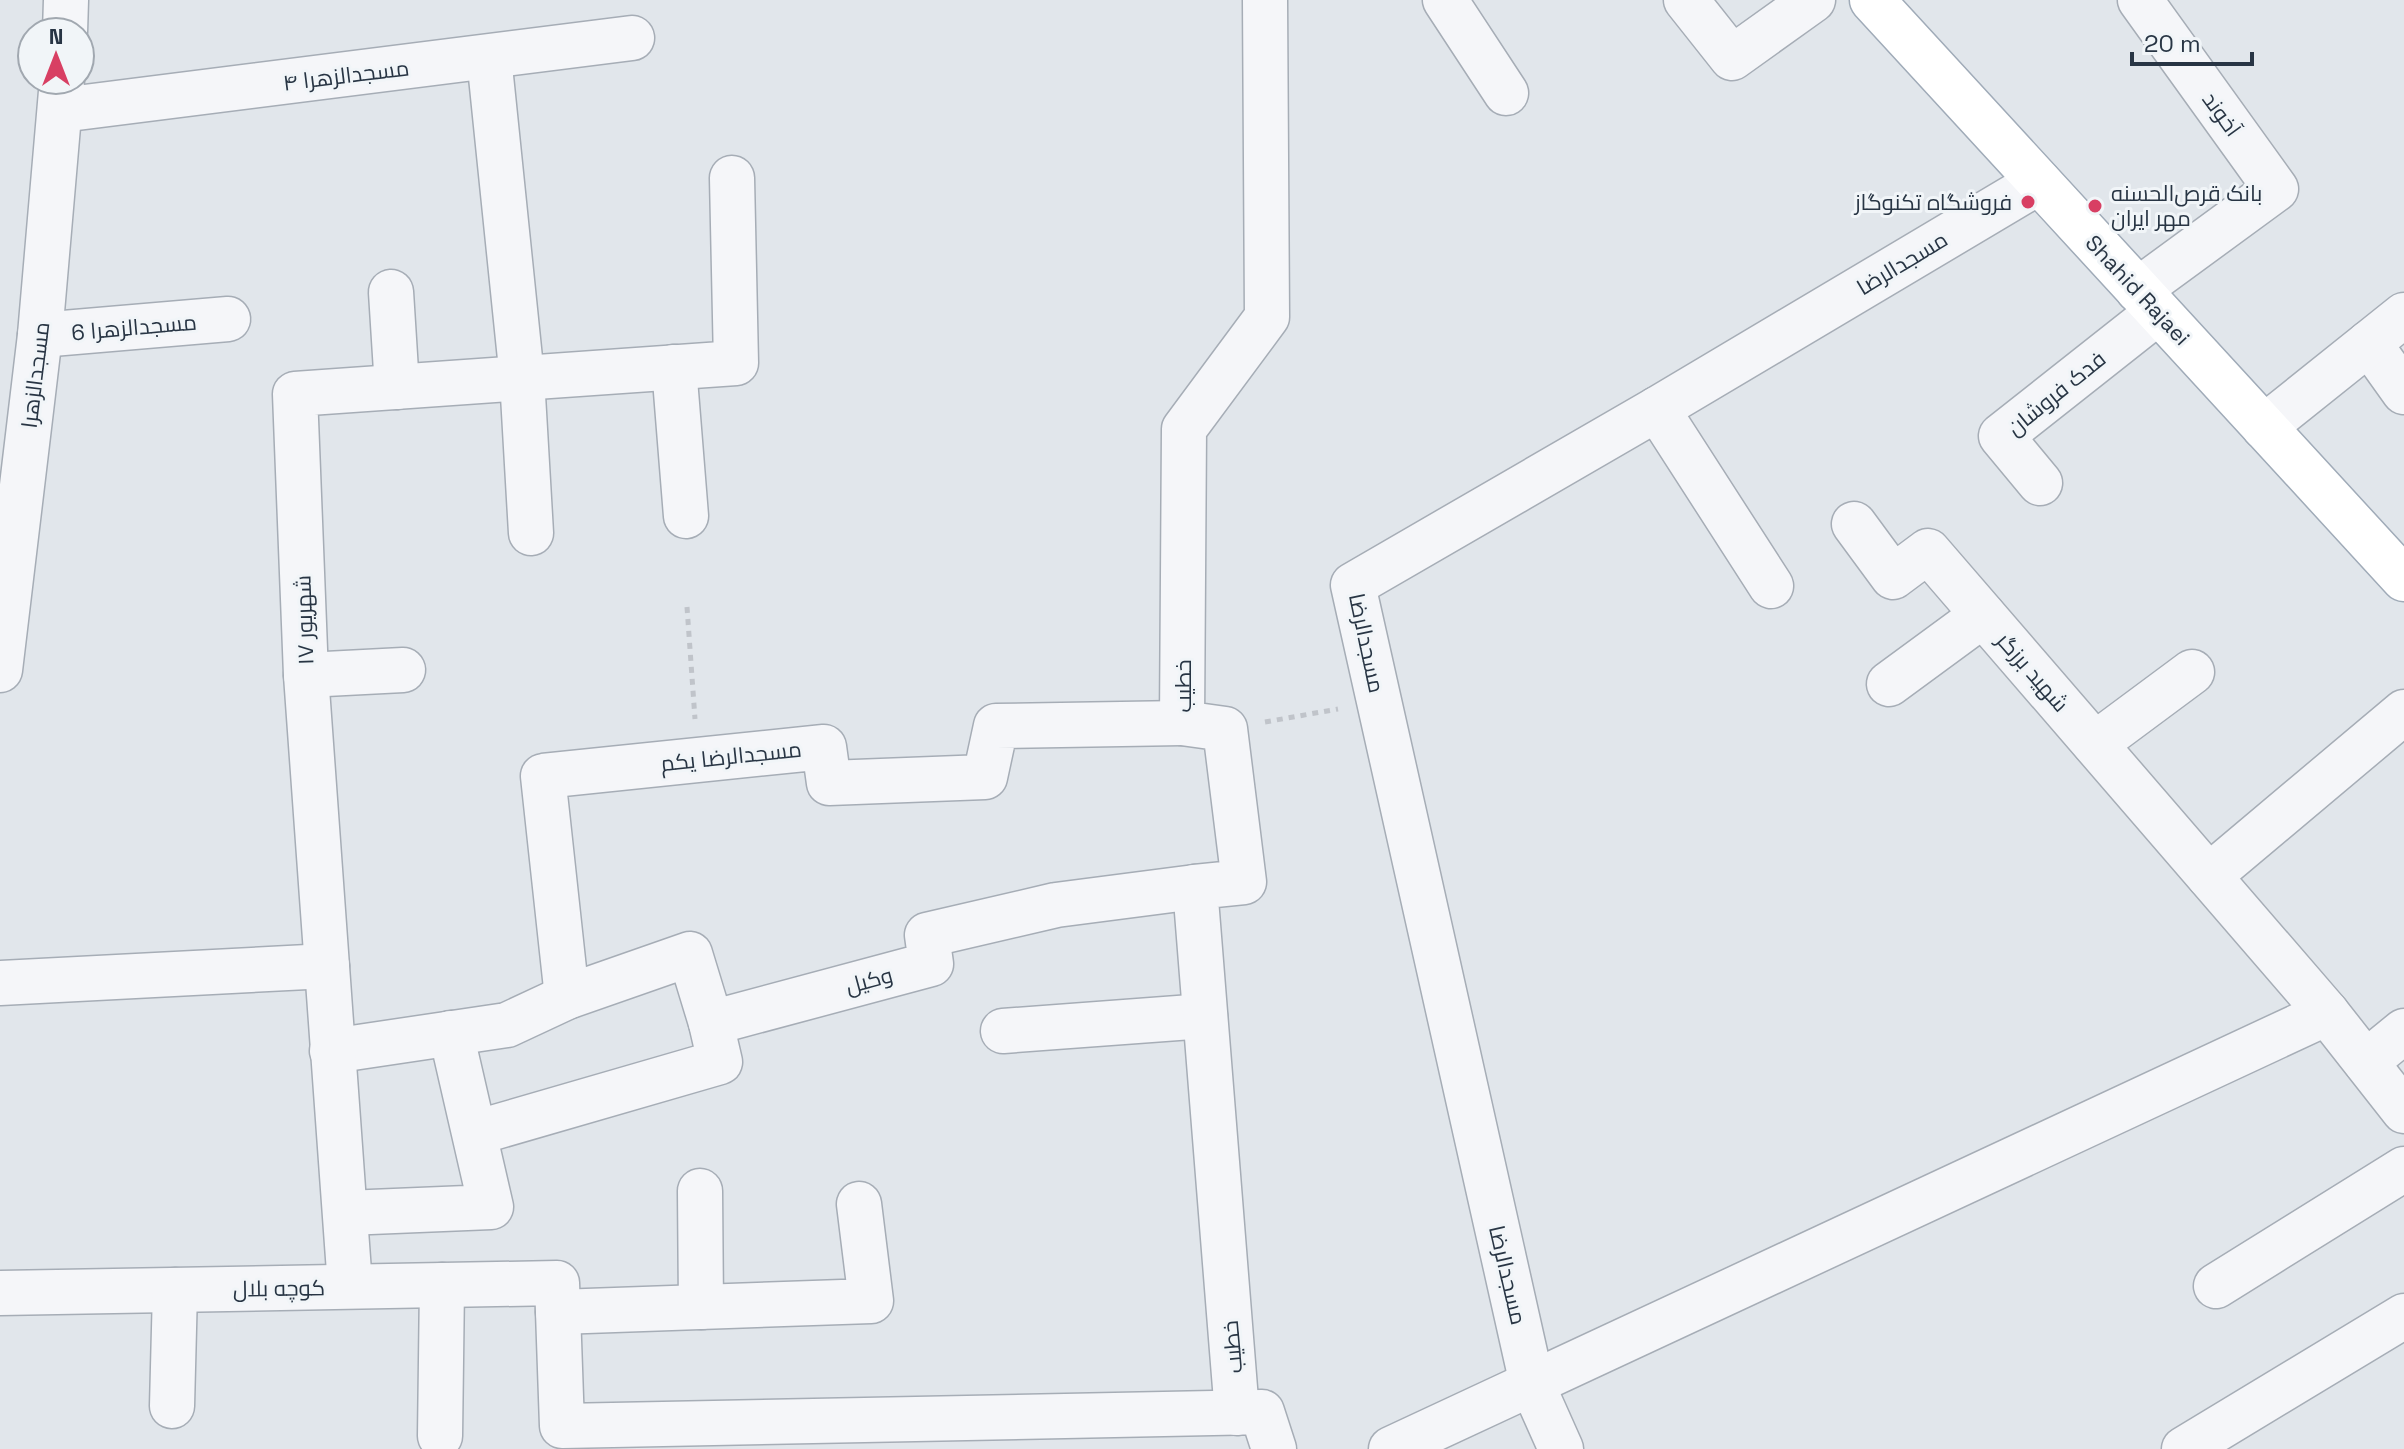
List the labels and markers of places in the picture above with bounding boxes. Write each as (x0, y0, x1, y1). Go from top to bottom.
place label: بانک قرص‌الحسنه مهر ایران (2111, 179, 2262, 232)
place label: فروشگاه تکنوگاز (1853, 188, 2012, 216)
marker: فروشگاه تکنوگاز (2019, 193, 2037, 211)
marker: بانک قرص‌الحسنه مهر ایران (2086, 197, 2104, 215)

